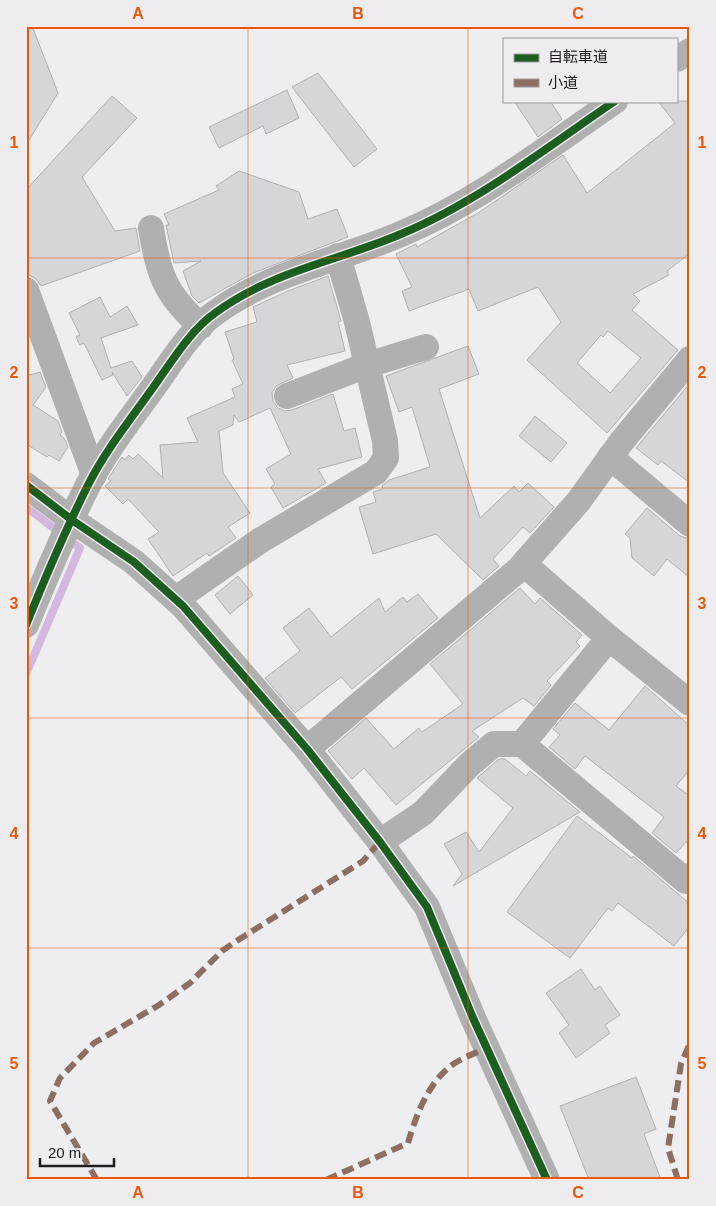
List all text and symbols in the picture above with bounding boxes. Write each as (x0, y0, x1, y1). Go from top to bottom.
text: A (132, 5, 144, 22)
text: B (352, 5, 364, 22)
text: C (572, 5, 584, 22)
legend (503, 38, 678, 102)
text: 自転車道 (548, 48, 608, 65)
text: 小道 (548, 74, 578, 91)
text: 1 (10, 134, 19, 151)
text: 1 (698, 134, 707, 151)
text: 2 (10, 364, 19, 381)
text: 2 (698, 364, 707, 381)
text: 3 (10, 595, 19, 612)
text: 3 (698, 595, 707, 612)
text: 4 (10, 825, 19, 842)
text: 4 (698, 825, 707, 842)
text: 5 (10, 1055, 19, 1072)
text: 5 (698, 1055, 707, 1072)
scale bar (40, 1136, 114, 1168)
text: 20 m (48, 1144, 81, 1161)
text: A (132, 1184, 144, 1201)
text: B (352, 1184, 364, 1201)
text: C (572, 1184, 584, 1201)

